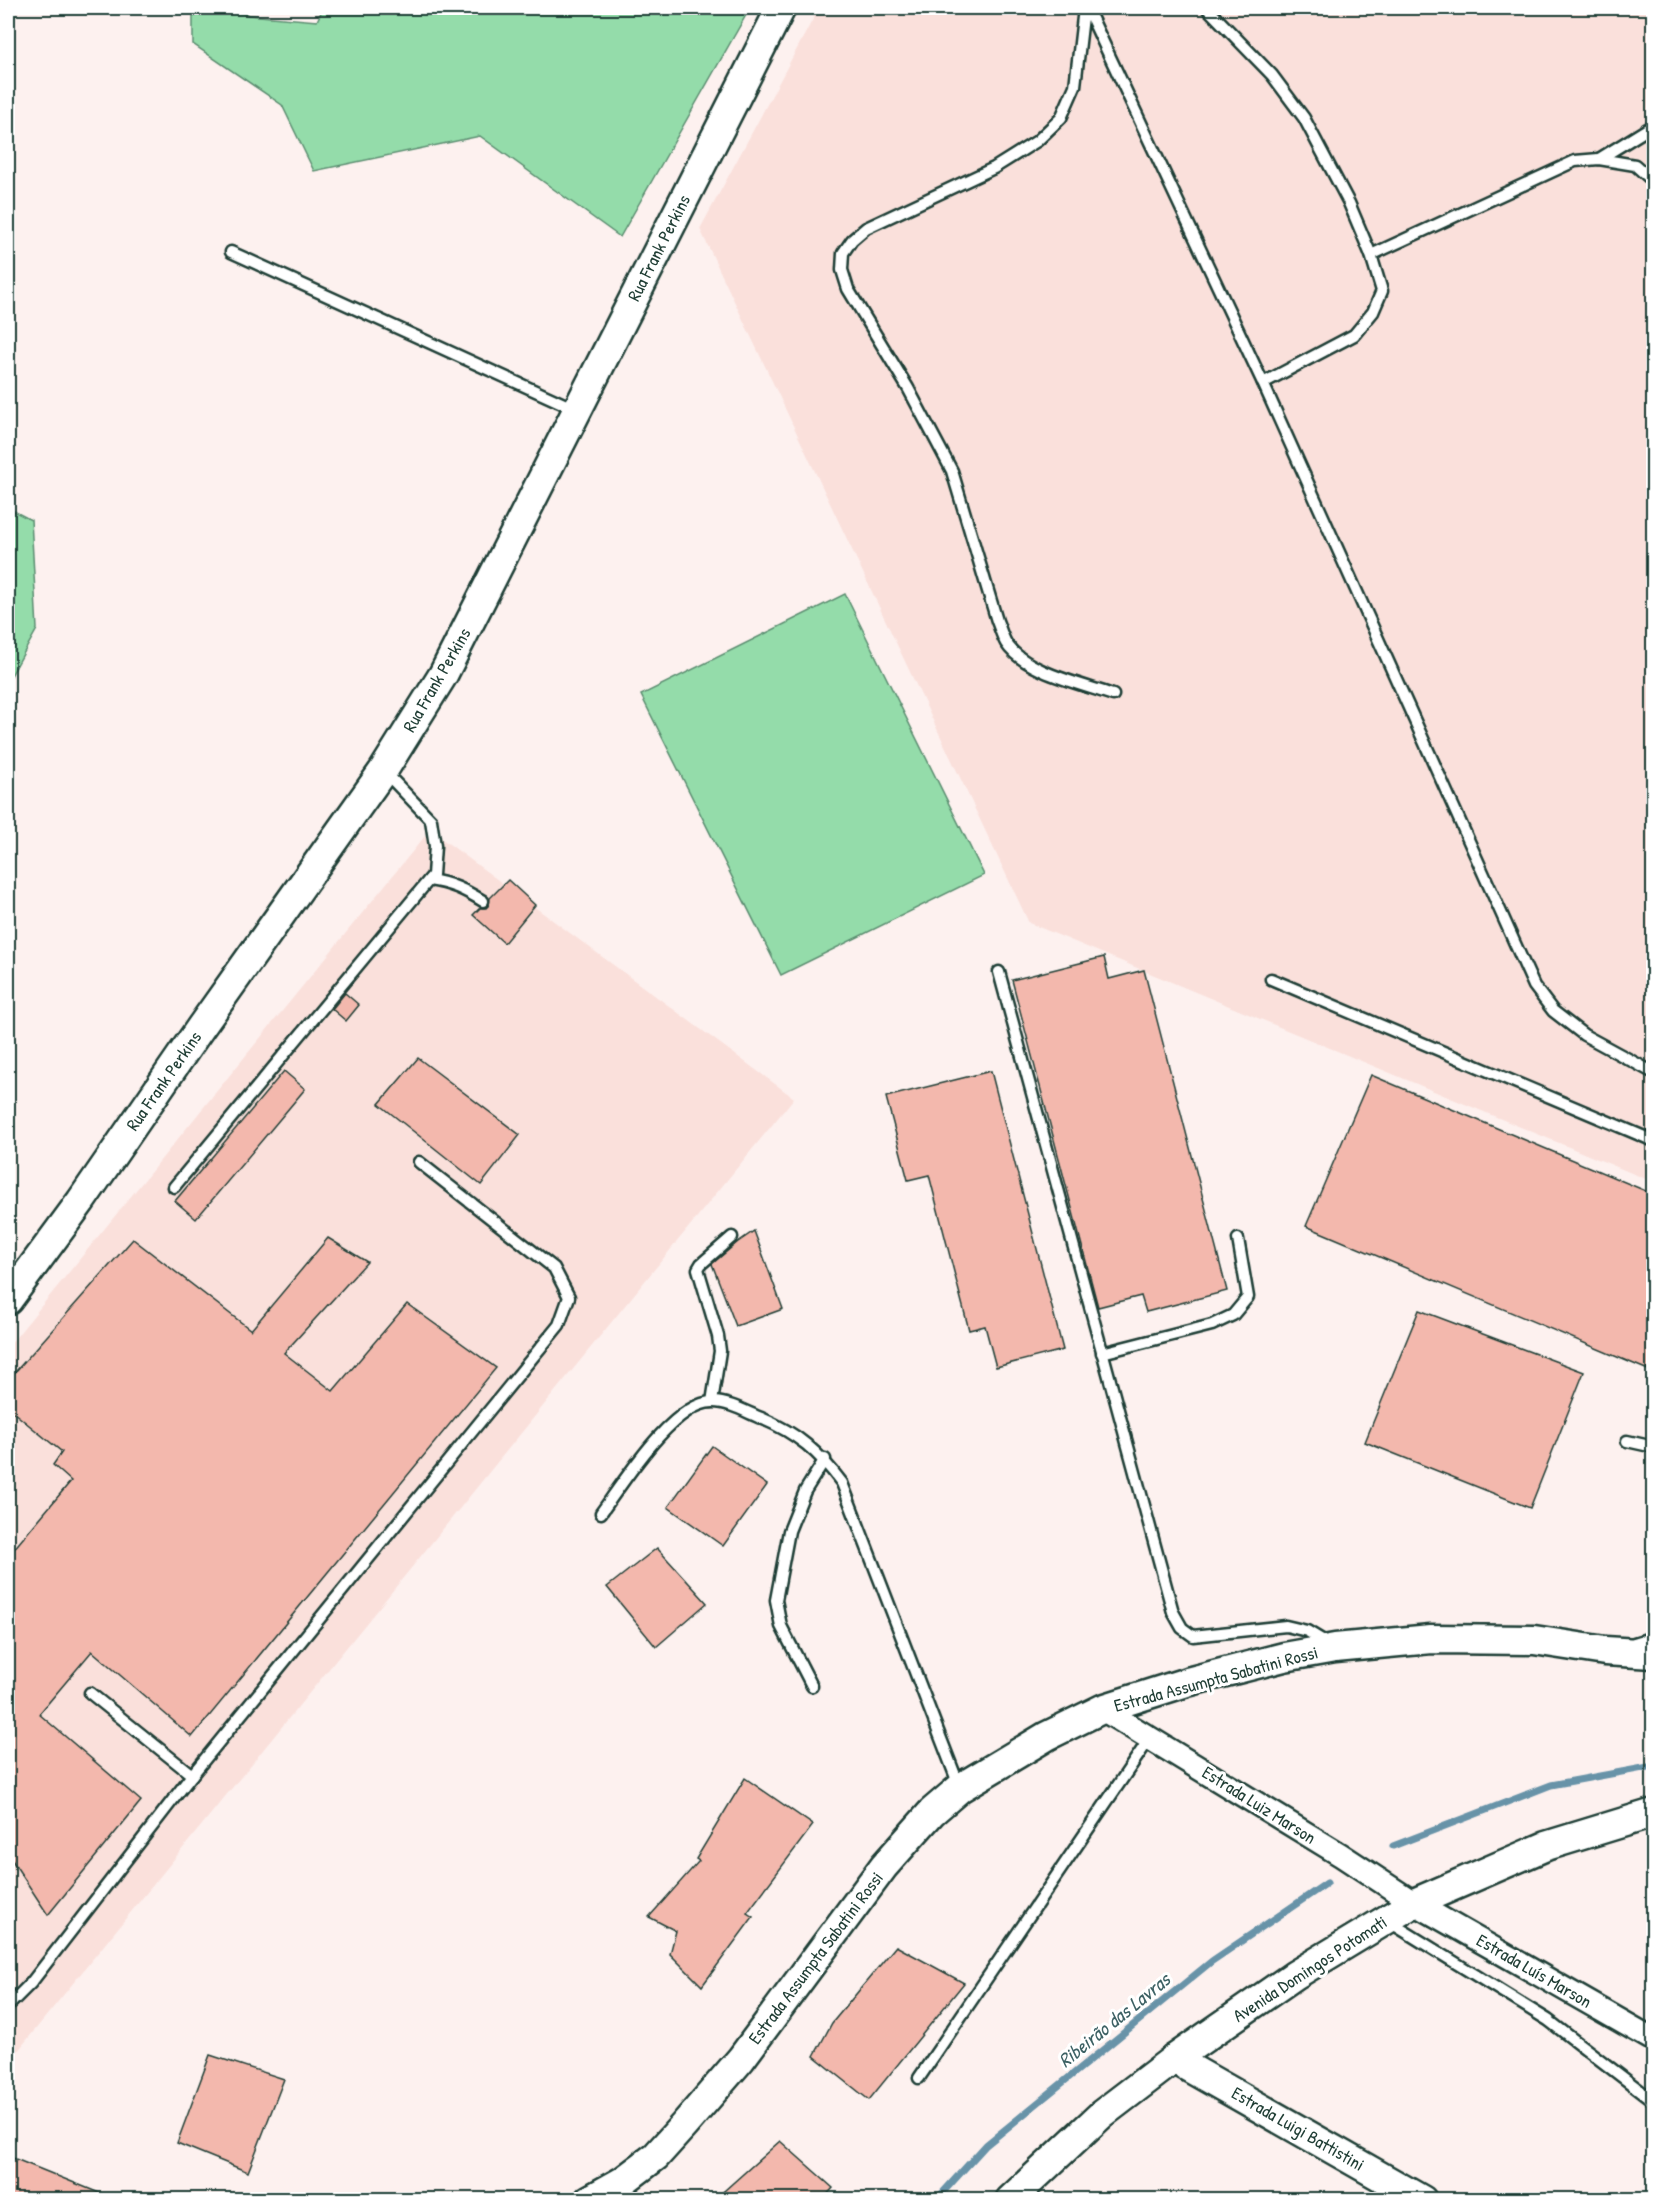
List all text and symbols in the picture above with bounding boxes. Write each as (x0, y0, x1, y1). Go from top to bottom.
street label: Rua Frank Perkins (621, 190, 696, 305)
street label: Rua Frank Perkins (397, 623, 477, 736)
street label: Rua Frank Perkins (120, 1026, 207, 1136)
street label: Estrada Assumpta Sabatini Rossi (1111, 1639, 1321, 1718)
street label: Estrada Luiz Marson (1197, 1760, 1321, 1850)
street label: Estrada Assumpta Sabatini Rossi (742, 1866, 889, 2049)
street label: Avenida Domingos Potomati (1228, 1909, 1392, 2028)
street label: Estrada Luís Marson (1472, 1927, 1596, 2014)
water label: Ribeirão das Lavras (1052, 1965, 1177, 2073)
street label: Estrada Luigi Battistini (1227, 2080, 1369, 2177)

